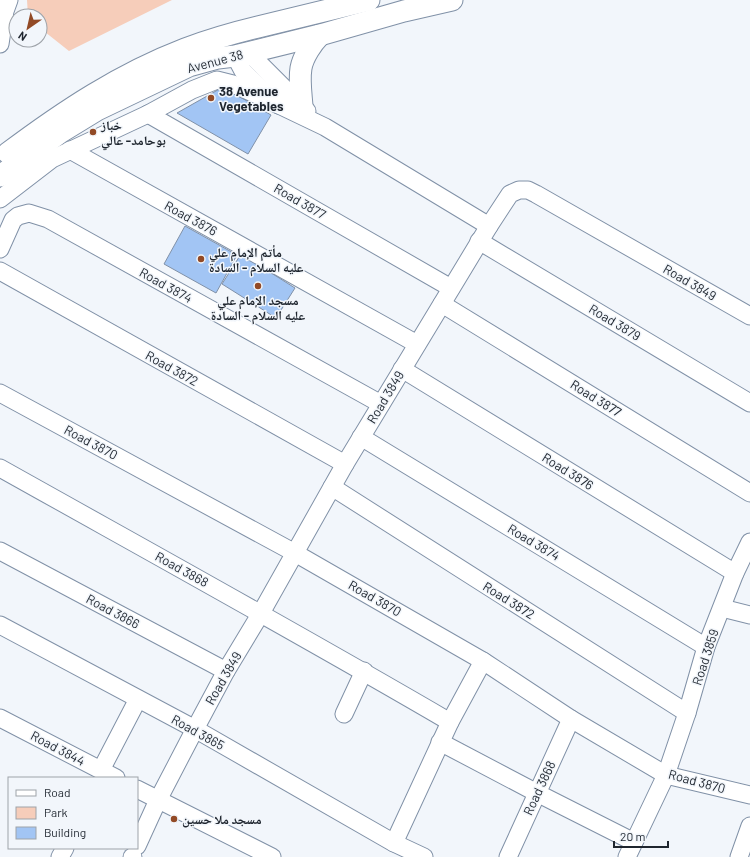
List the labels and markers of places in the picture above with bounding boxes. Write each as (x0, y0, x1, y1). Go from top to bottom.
place label: 38 Avenue Vegetables (219, 83, 284, 114)
marker: 38 Avenue Vegetables (206, 93, 216, 103)
place label: خباز بوحامد- عالي (100, 117, 166, 151)
marker: خباز بوحامد- عالي (88, 127, 98, 137)
place label: مأتم الإمام علي عليه السلام - السادة (209, 244, 304, 277)
marker: مأتم الإمام علي عليه السلام - السادة (196, 254, 206, 264)
marker: مسجد الإمام علي عليه السلام - السادة (253, 281, 263, 291)
place label: مسجد الإمام علي عليه السلام - السادة (211, 292, 306, 325)
place label: مسجد ملا حسين (182, 811, 262, 828)
marker: مسجد ملا حسين (169, 814, 179, 824)

